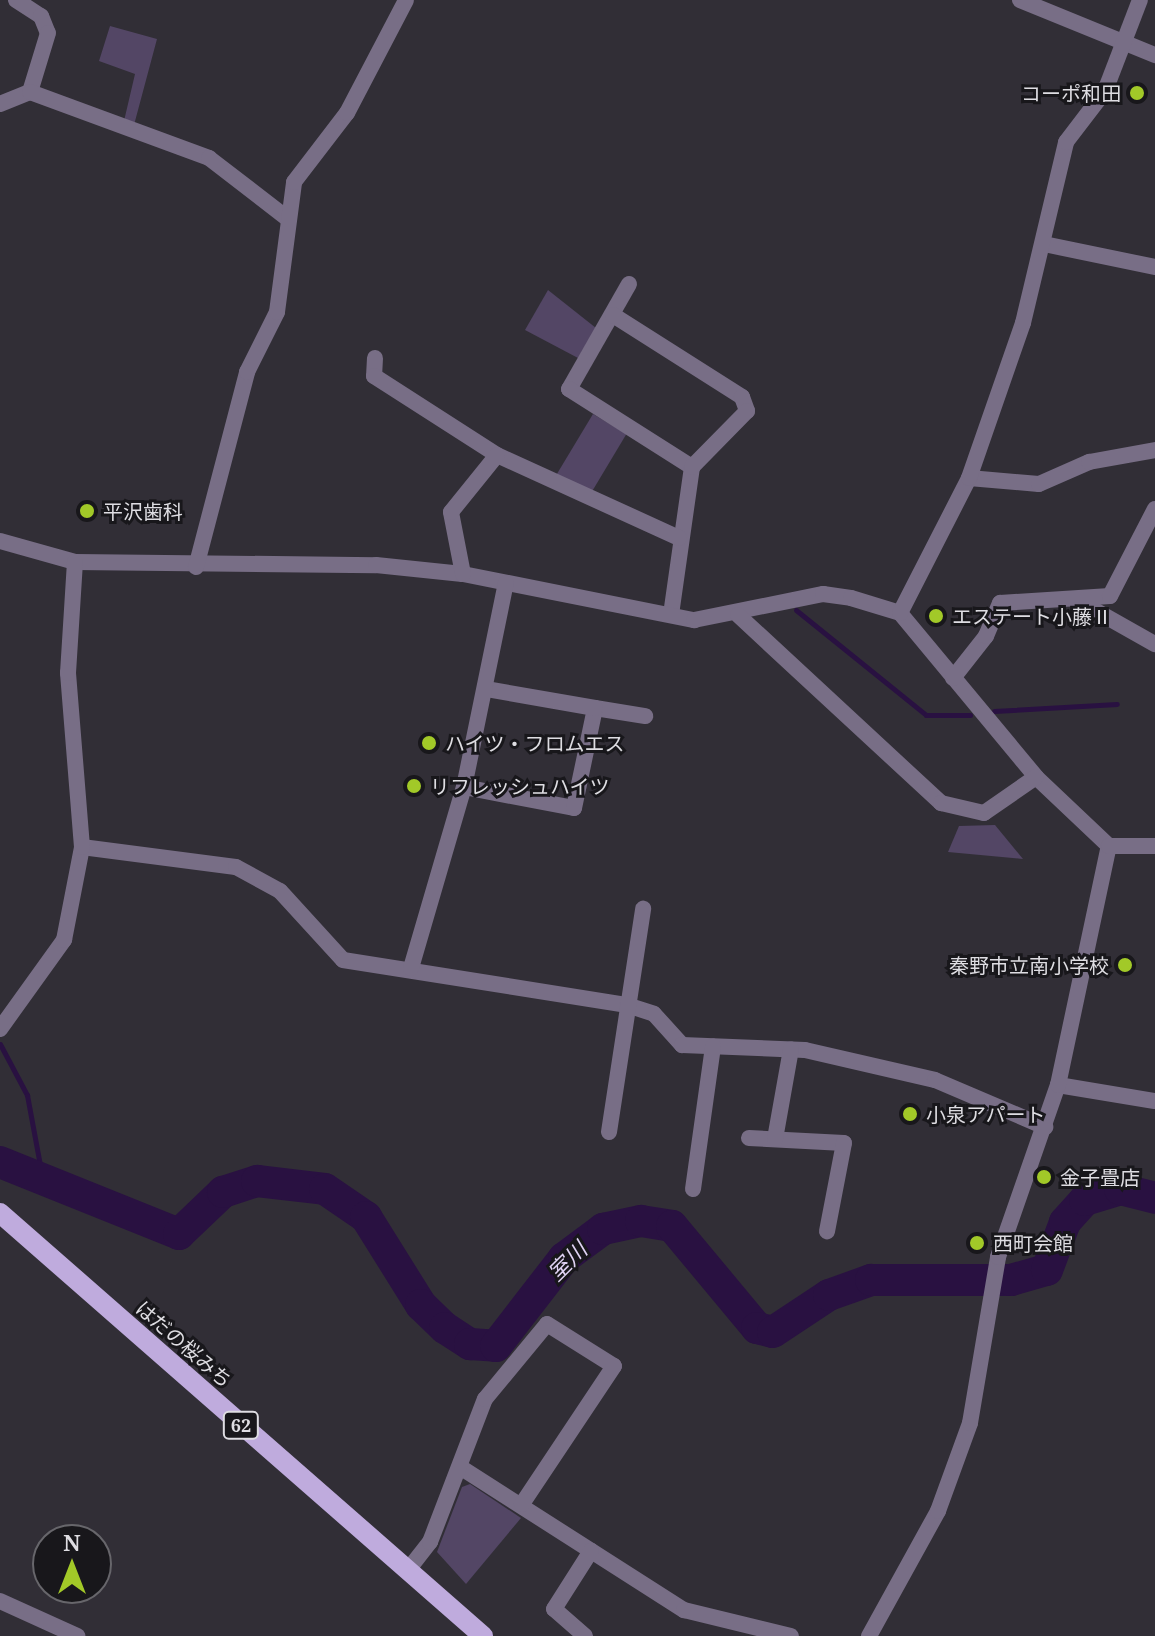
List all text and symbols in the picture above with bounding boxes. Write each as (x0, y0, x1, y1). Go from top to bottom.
place label: コーポ和田 (1021, 81, 1121, 105)
marker: コーポ和田 (1128, 84, 1146, 102)
place label: 平沢歯科 (103, 499, 183, 523)
marker: 平沢歯科 (78, 502, 96, 520)
place label: エステート小藤Ⅱ (952, 604, 1112, 628)
marker: エステート小藤Ⅱ (927, 607, 945, 625)
place label: ハイツ・フロムエス (445, 731, 625, 755)
marker: ハイツ・フロムエス (420, 734, 438, 752)
place label: リフレッシュハイツ (430, 774, 610, 798)
marker: リフレッシュハイツ (405, 777, 423, 795)
place label: 秦野市立南小学校 (949, 953, 1109, 977)
marker: 秦野市立南小学校 (1116, 956, 1134, 974)
place label: 小泉アパート (926, 1102, 1046, 1126)
marker: 小泉アパート (901, 1105, 919, 1123)
place label: 金子畳店 (1060, 1165, 1140, 1189)
marker: 金子畳店 (1035, 1168, 1053, 1186)
place label: 西町会館 (993, 1231, 1073, 1255)
marker: 西町会館 (968, 1234, 986, 1252)
water label: 室川 (542, 1236, 592, 1286)
street label: はだの桜みち (131, 1296, 237, 1392)
road number: 62 (221, 1411, 261, 1439)
north arrow (32, 1524, 112, 1604)
text: N (63, 1527, 81, 1557)

